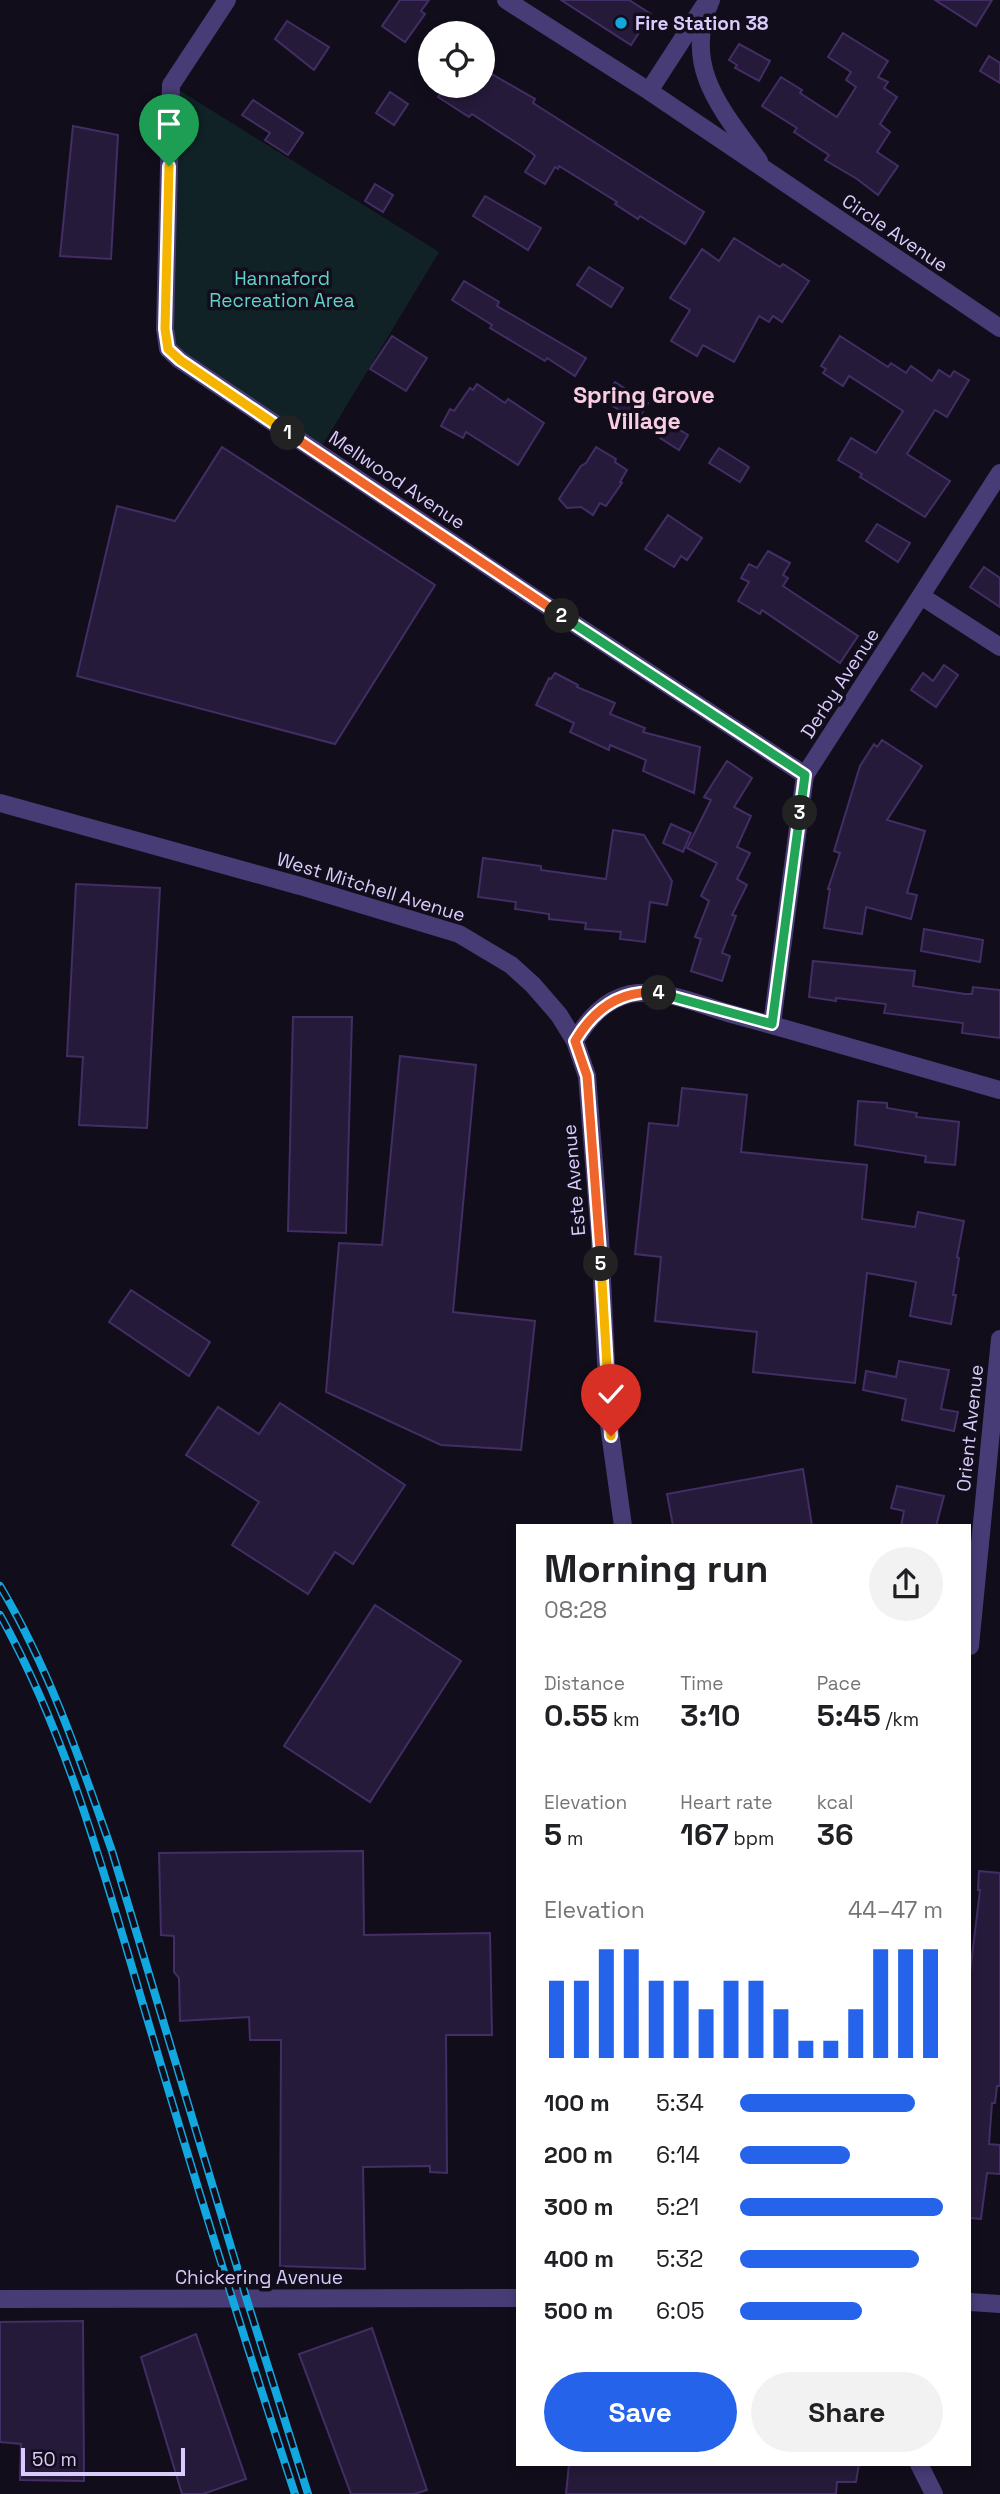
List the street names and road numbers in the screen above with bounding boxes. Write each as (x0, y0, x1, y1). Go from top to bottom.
street label: Circle Avenue (837, 188, 953, 278)
street label: Mellwood Avenue (324, 425, 470, 535)
street label: Derby Avenue (795, 623, 885, 743)
street label: West Mitchell Avenue (274, 846, 468, 928)
street label: Este Avenue (557, 1123, 591, 1237)
street label: Orient Avenue (951, 1363, 989, 1493)
street label: Chickering Avenue (175, 2265, 343, 2290)

